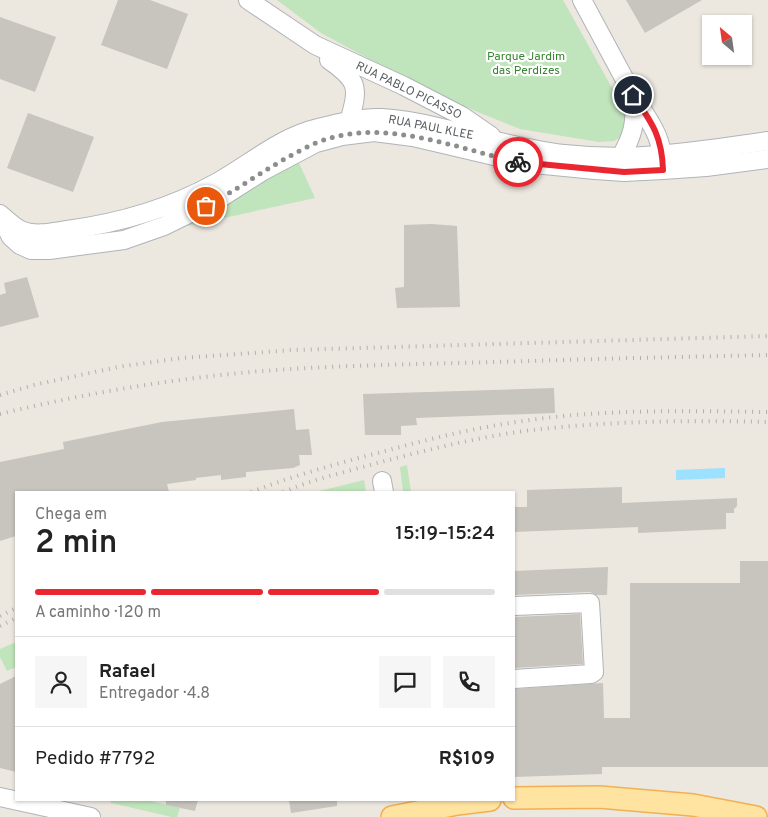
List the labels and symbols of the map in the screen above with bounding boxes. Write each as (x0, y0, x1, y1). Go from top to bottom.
north arrow (702, 15, 752, 65)
park label: Parque Jardim das Perdizes (487, 49, 565, 79)
street label: RUA PABLO PICASSO (353, 58, 464, 124)
pin (612, 74, 654, 116)
street label: RUA PAUL KLEE (387, 112, 475, 144)
courier (493, 137, 543, 187)
pin (185, 185, 227, 227)

